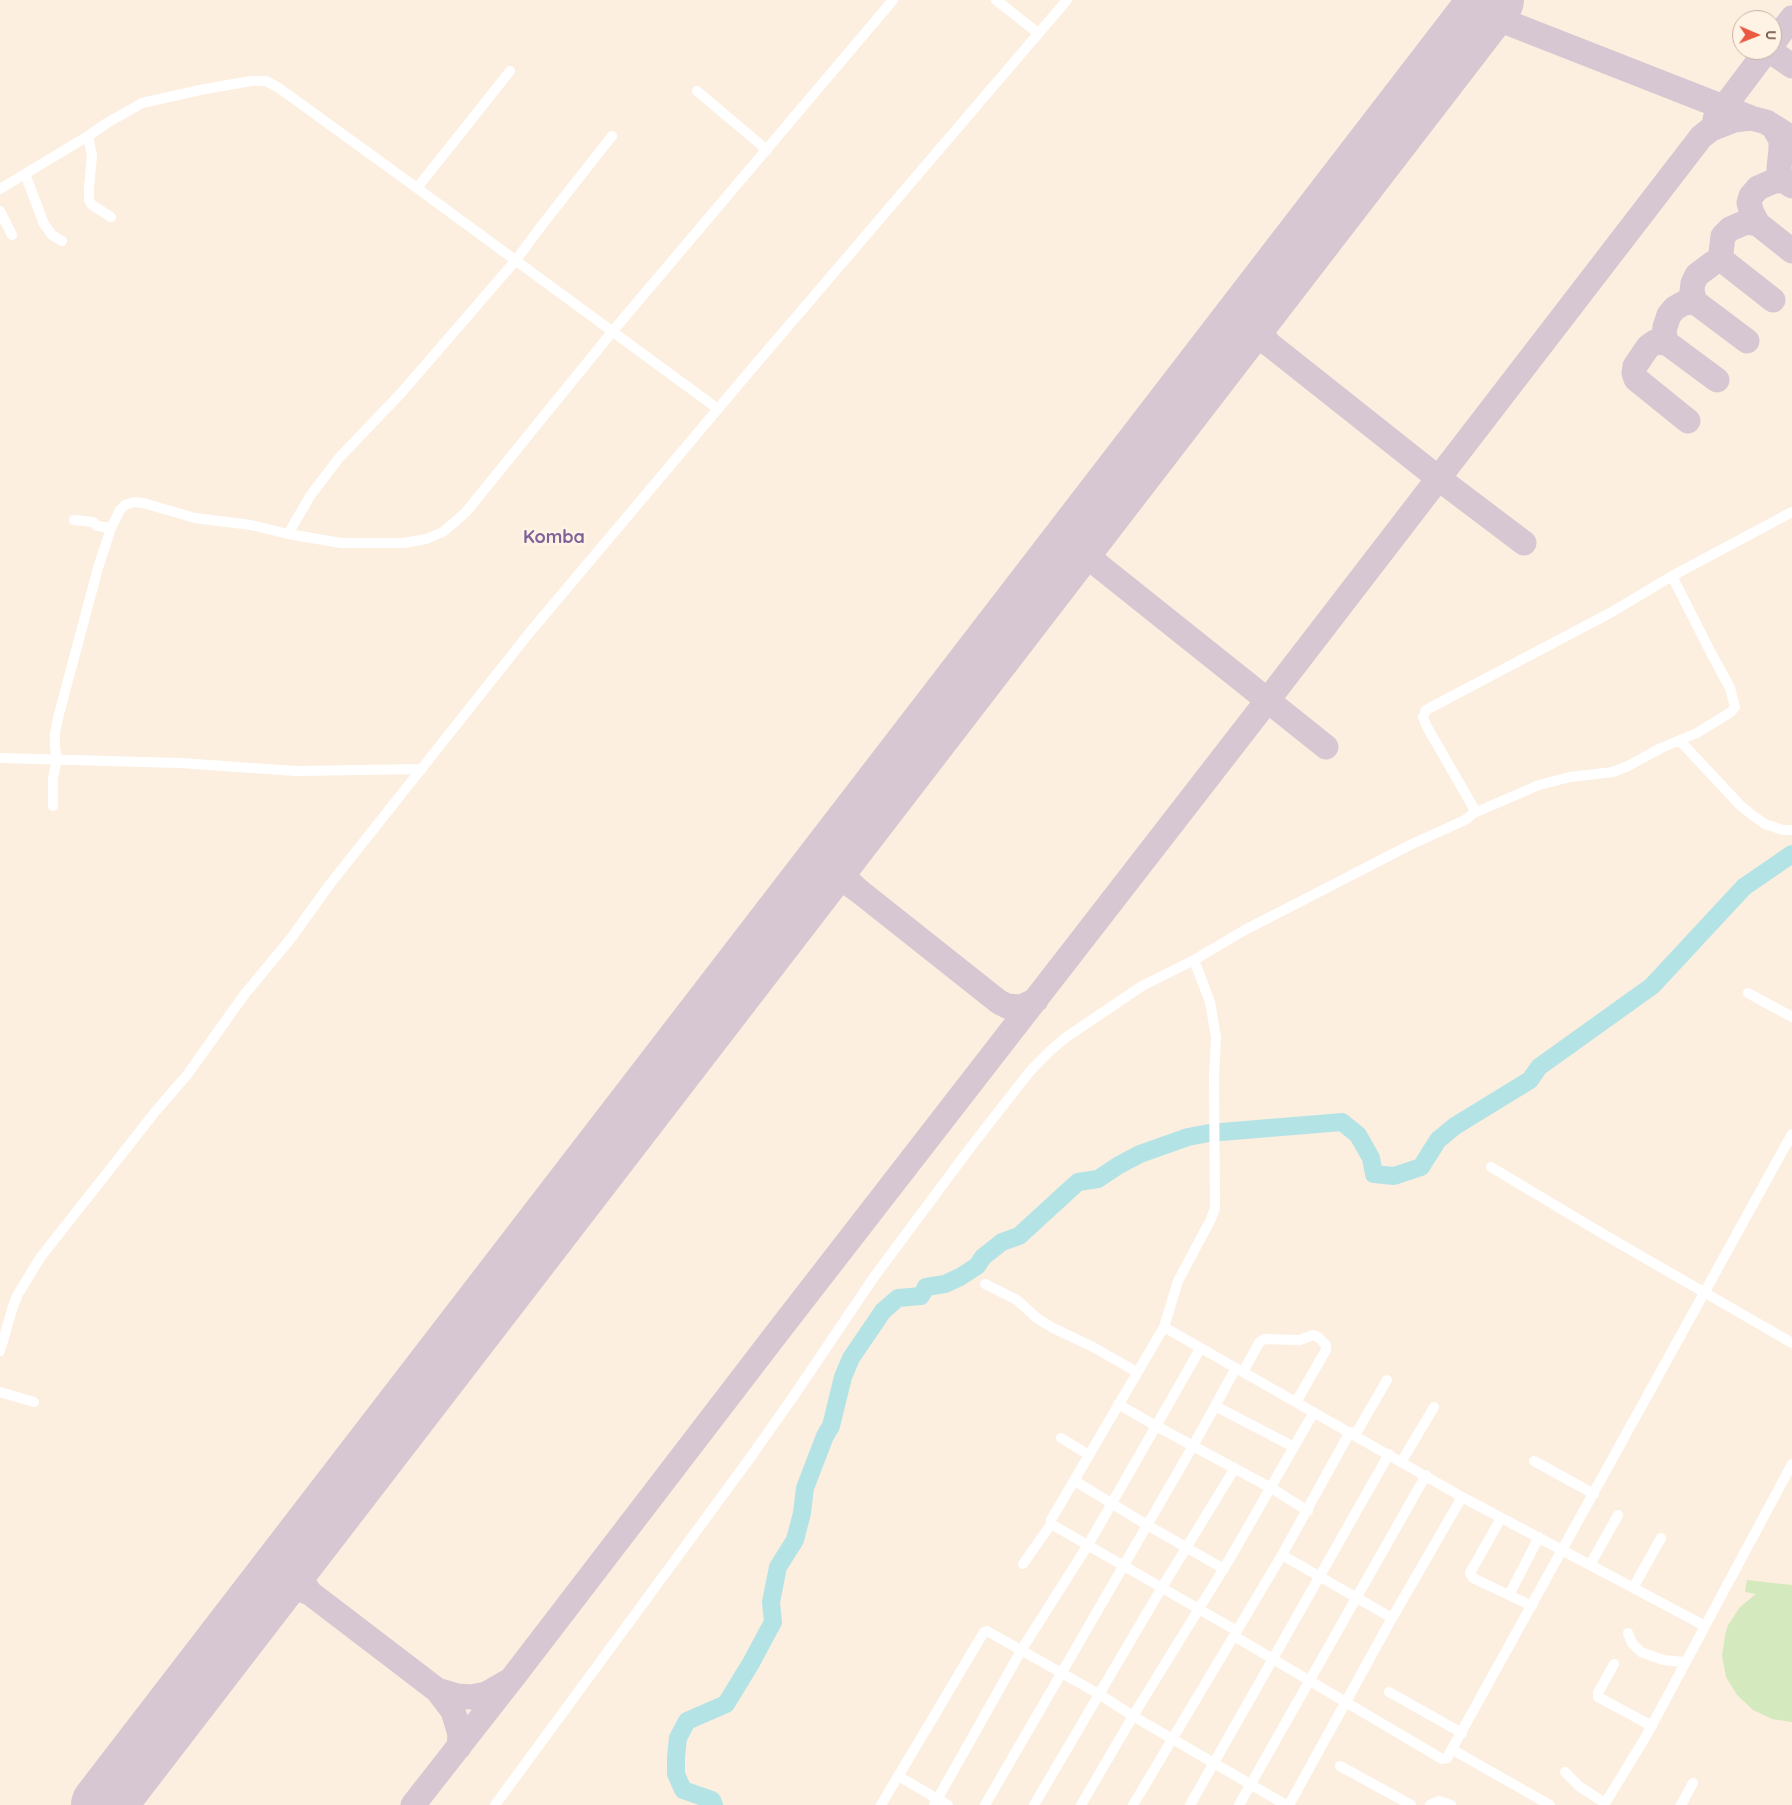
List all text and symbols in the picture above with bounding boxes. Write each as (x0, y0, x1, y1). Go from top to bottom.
north arrow (1732, 10, 1782, 60)
text: U (1762, 30, 1780, 40)
district label: Komba (523, 527, 585, 549)

